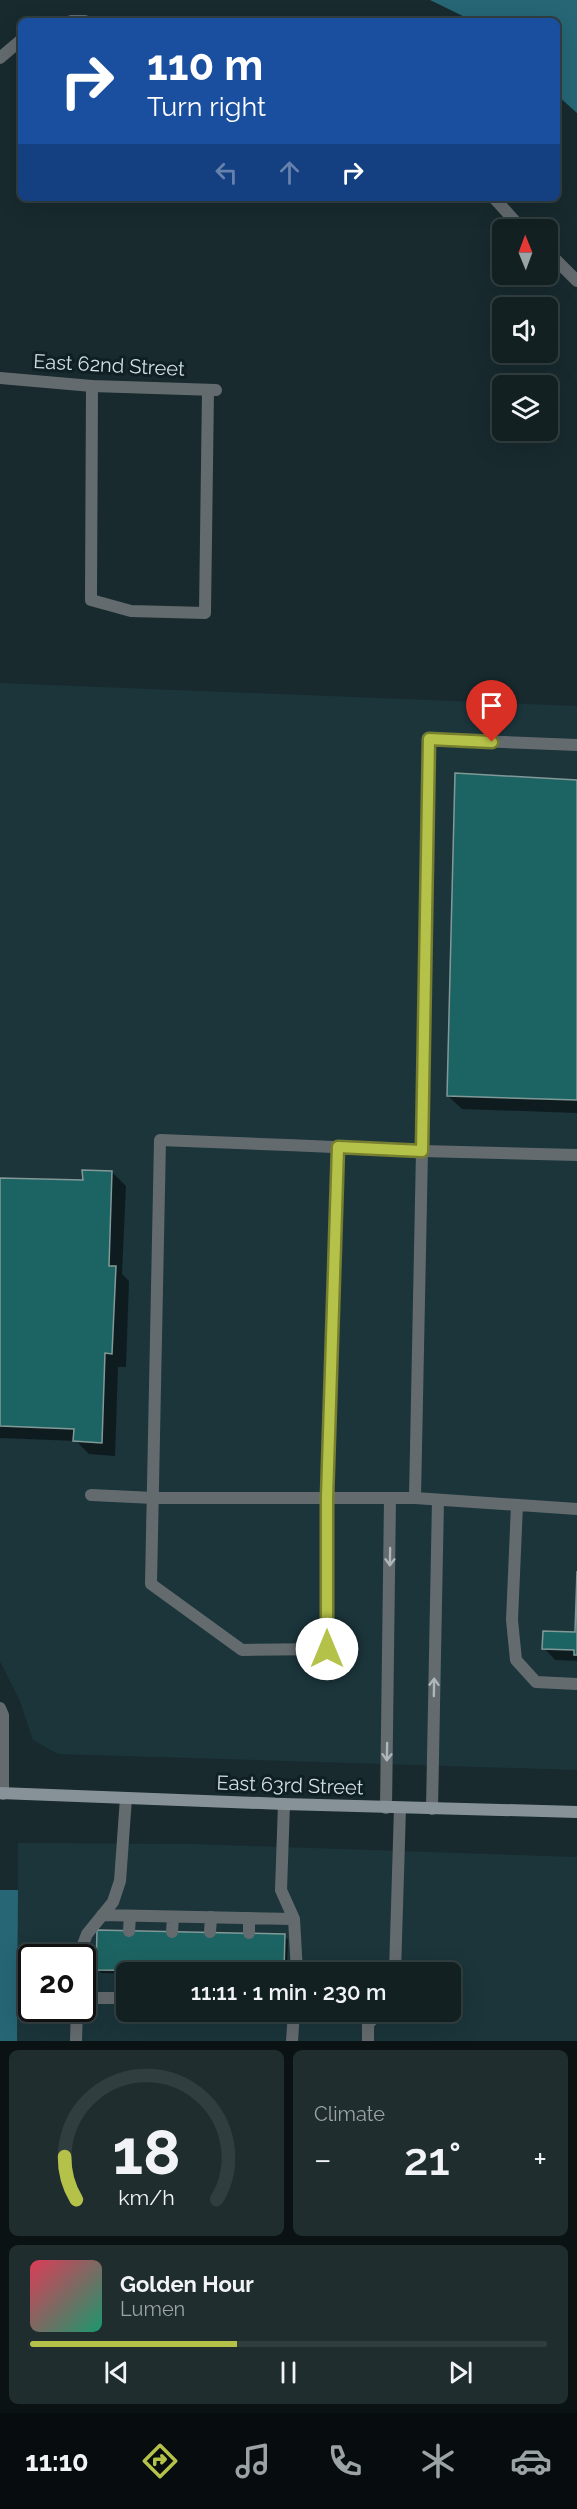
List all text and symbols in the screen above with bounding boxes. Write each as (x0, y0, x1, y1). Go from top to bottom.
text: 110 m (147, 41, 263, 90)
icon: right (48, 42, 126, 120)
text: Turn right (147, 91, 266, 122)
icon: left (210, 156, 243, 189)
icon: ahead (273, 156, 306, 189)
icon: right (336, 156, 369, 189)
north arrow (492, 219, 558, 285)
map controls (492, 219, 558, 441)
button: sound (492, 297, 558, 363)
street label: East 62nd Street (33, 349, 186, 381)
button: layers (492, 375, 558, 441)
pin (466, 680, 517, 742)
icon: arrive (475, 689, 508, 722)
one-way arrow (384, 1546, 395, 1566)
position arrow (295, 1617, 359, 1681)
one-way arrow (429, 1678, 440, 1698)
one-way arrow (381, 1741, 393, 1761)
street label: East 63rd Street (216, 1770, 364, 1800)
speed limit sign: 20 (18, 1944, 96, 2022)
text: 11:11 · 1 min · 230 m (191, 1979, 386, 2005)
text: Climate (314, 2102, 385, 2126)
text: 18 (112, 2115, 181, 2189)
text: 21° (404, 2133, 461, 2186)
text: − (314, 2140, 332, 2179)
text: + (533, 2140, 547, 2179)
text: km/h (118, 2185, 175, 2210)
text: Golden Hour (120, 2271, 254, 2297)
text: Lumen (120, 2297, 185, 2321)
icon: previous (100, 2356, 133, 2389)
icon: pause (272, 2356, 305, 2389)
icon: next (444, 2356, 477, 2389)
icon: directions (139, 2440, 181, 2482)
icon: music (232, 2440, 274, 2482)
icon: phone (324, 2440, 366, 2482)
icon: climate (417, 2440, 459, 2482)
icon: car (510, 2440, 552, 2482)
text: 11:10 (25, 2446, 89, 2477)

